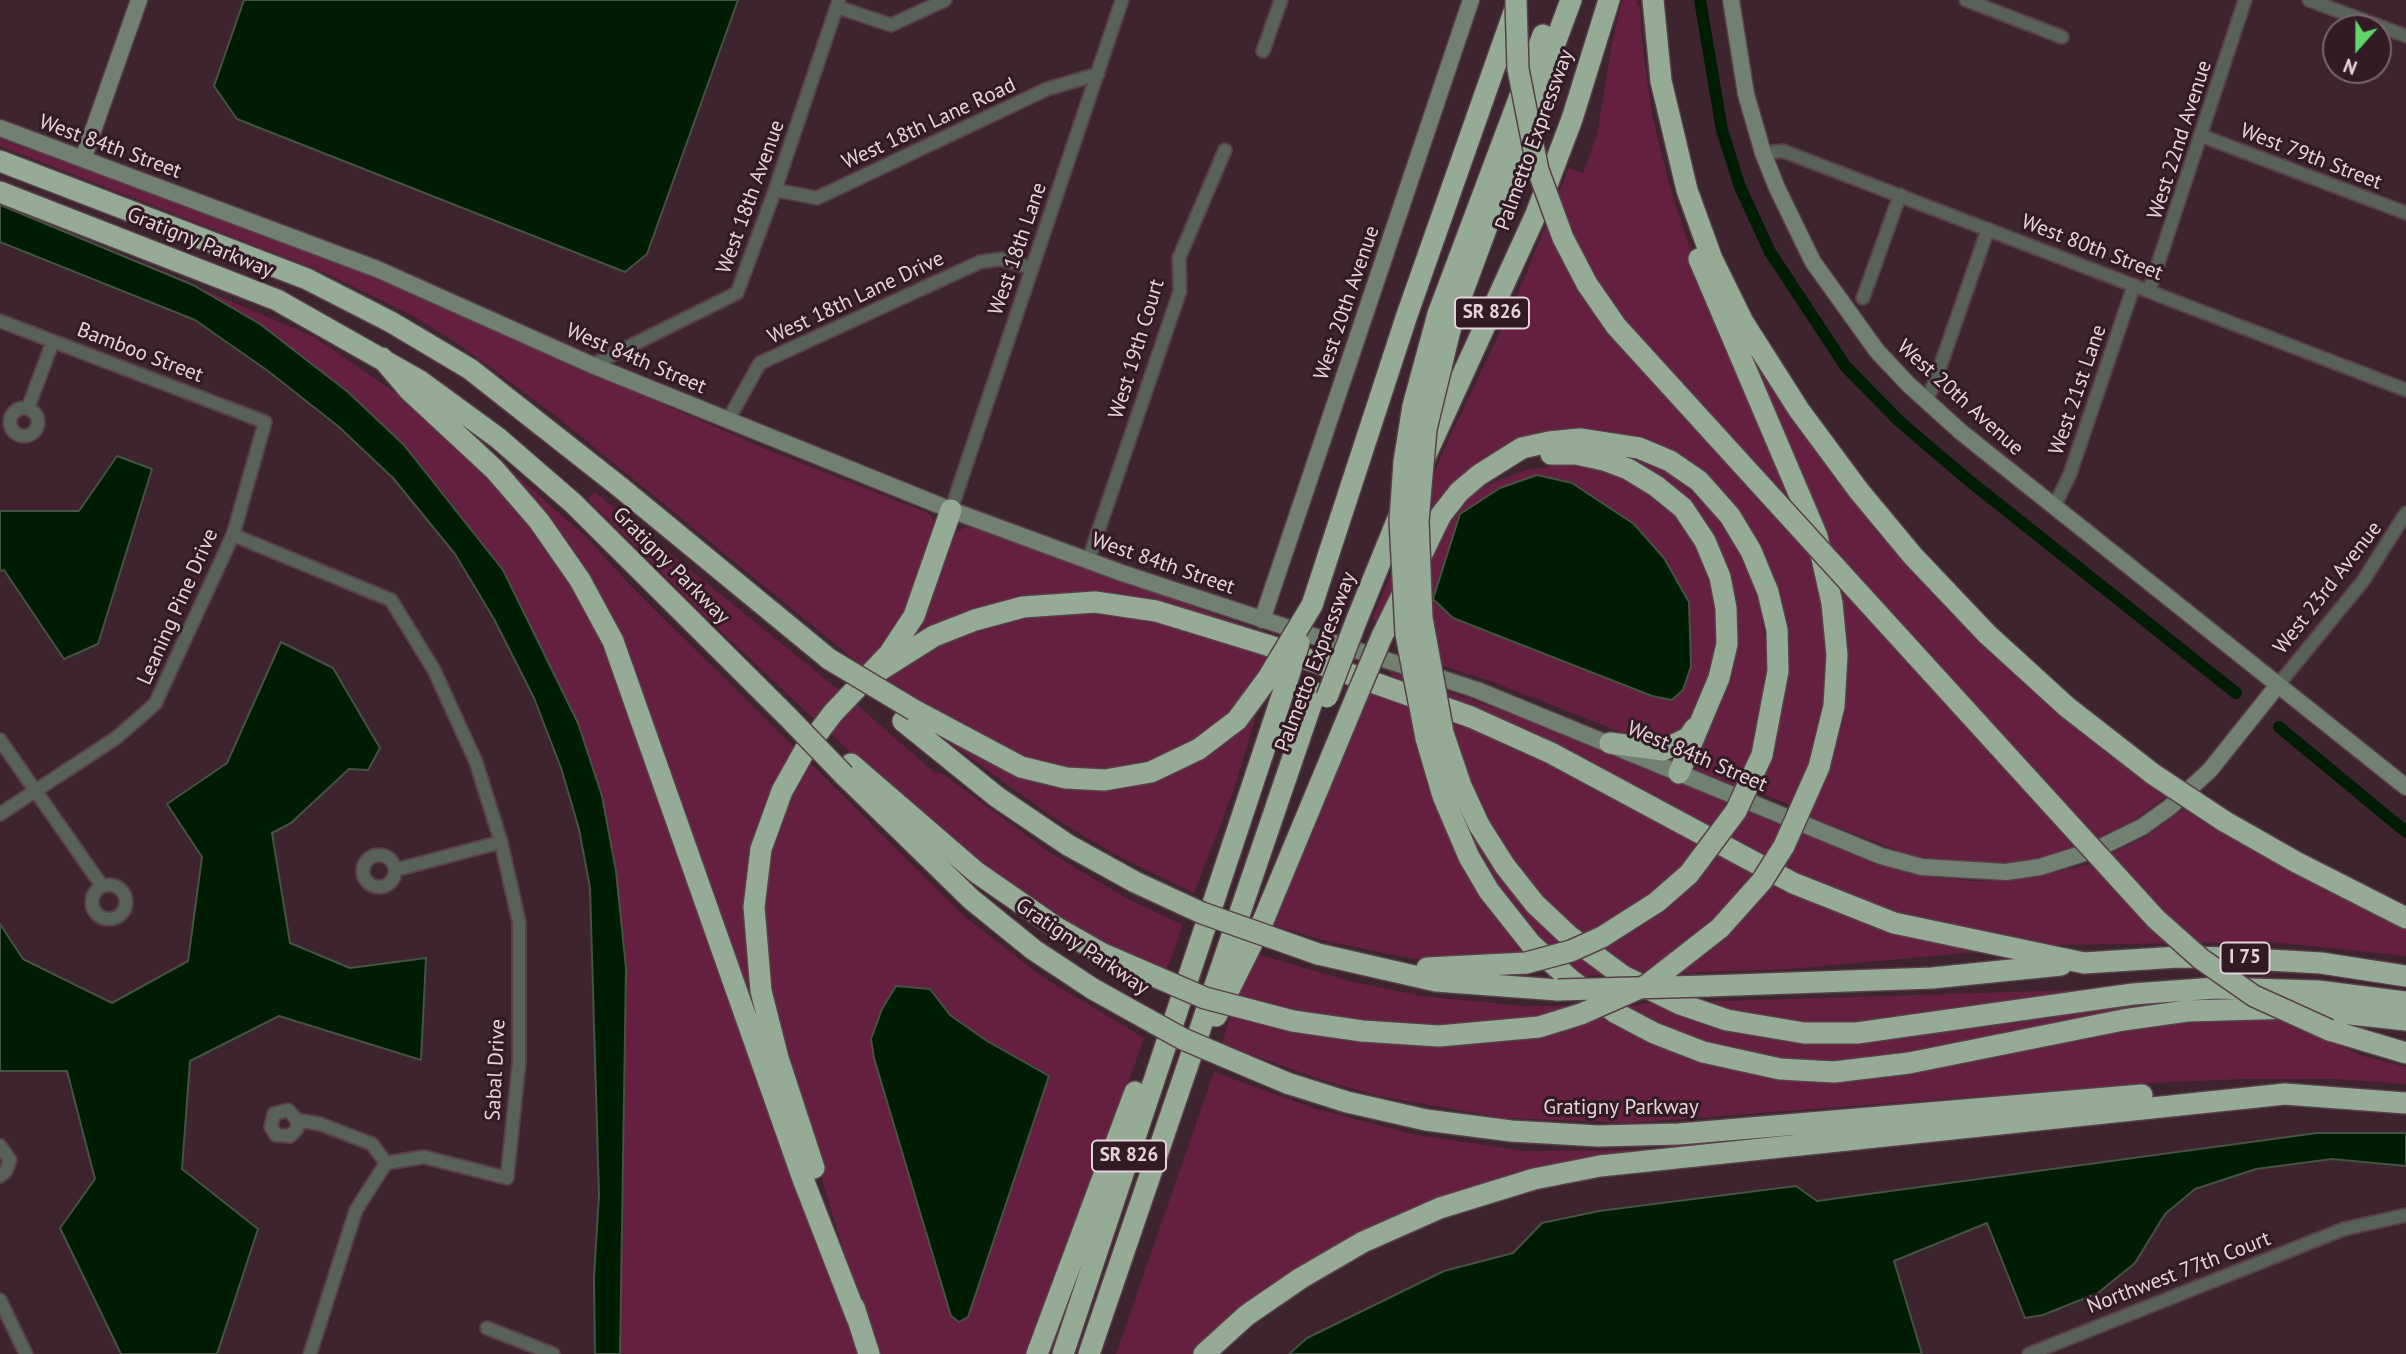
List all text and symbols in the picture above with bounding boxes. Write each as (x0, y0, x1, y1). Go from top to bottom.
north arrow (2322, 14, 2392, 84)
street label: Palmetto Expressway (1491, 46, 1579, 234)
text: N (2340, 53, 2360, 80)
street label: West 22nd Avenue (2142, 57, 2218, 223)
street label: West 18th Lane Road (838, 73, 1020, 175)
street label: West 84th Street (35, 110, 185, 184)
street label: West 18th Avenue (712, 117, 790, 277)
street label: West 79th Street (2237, 118, 2385, 196)
street label: West 18th Lane (983, 179, 1053, 319)
street label: Gratigny Parkway (123, 202, 277, 284)
street label: West 80th Street (2018, 209, 2166, 287)
street label: West 20th Avenue (1309, 223, 1385, 383)
street label: West 18th Lane Drive (764, 246, 948, 350)
street label: West 19th Court (1104, 276, 1170, 422)
road number: SR 826 (1455, 298, 1529, 328)
street label: Bamboo Street (73, 317, 207, 389)
street label: West 84th Street (562, 318, 710, 400)
street label: West 21st Lane (2044, 322, 2112, 458)
street label: West 20th Avenue (1892, 335, 2028, 461)
street label: Gratigny Parkway (607, 502, 735, 630)
street label: West 23rd Avenue (2268, 517, 2388, 659)
street label: Leaning Pine Drive (132, 525, 224, 689)
street label: West 84th Street (1088, 528, 1238, 600)
street label: Palmetto Expressway (1270, 568, 1362, 756)
street label: West 84th Street (1623, 716, 1771, 798)
street label: Gratigny Parkway (1010, 893, 1154, 1001)
road number: I 75 (2220, 942, 2270, 974)
street label: Sabal Drive (481, 1018, 511, 1122)
street label: Gratigny Parkway (1543, 1095, 1699, 1121)
road number: SR 826 (1092, 1140, 1166, 1172)
street label: Northwest 77th Court (2084, 1226, 2274, 1320)

